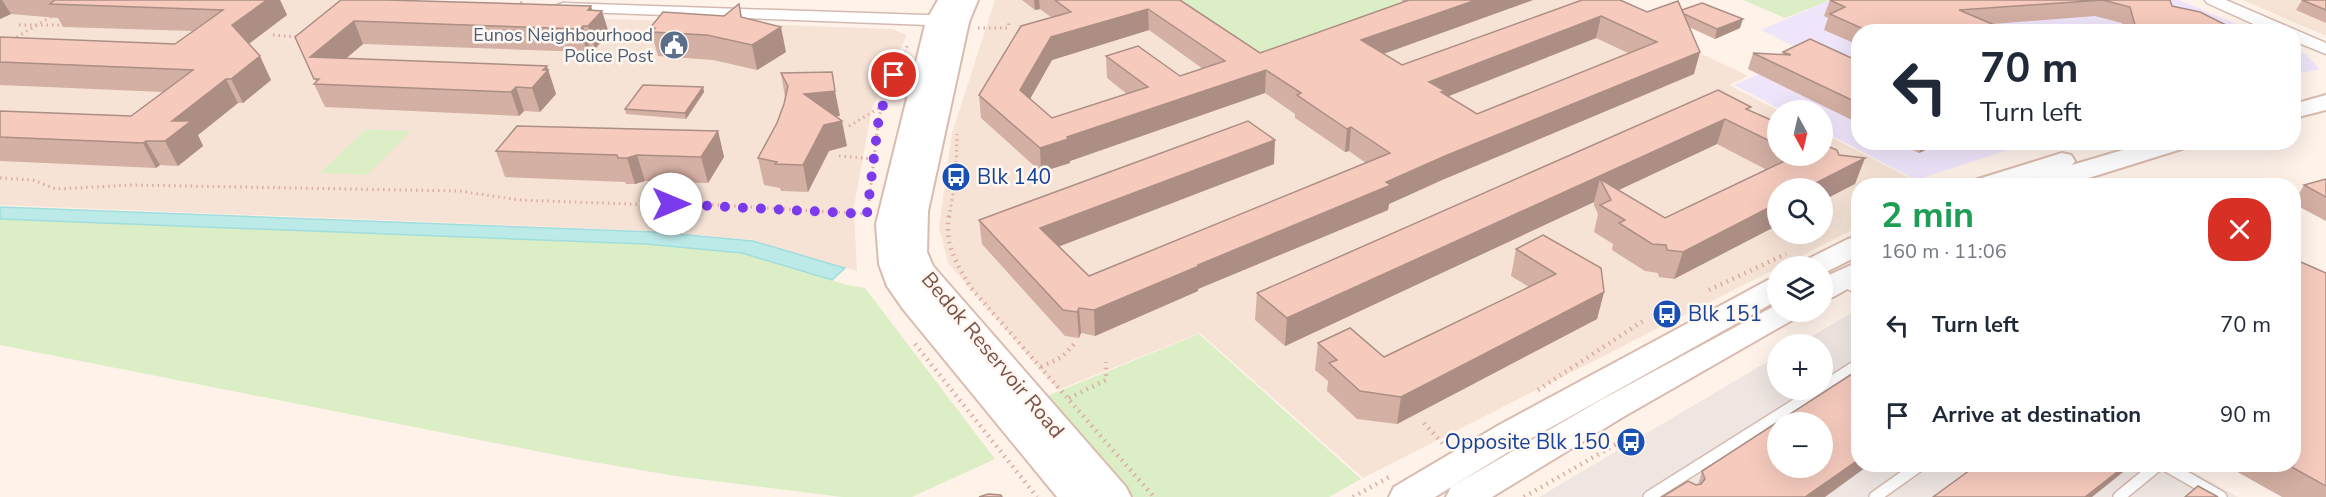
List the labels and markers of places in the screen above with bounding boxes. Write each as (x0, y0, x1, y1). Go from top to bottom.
place label: Eunos Neighbourhood Police Post (473, 23, 654, 68)
public building icon: Eunos Neighbourhood Police Post (658, 29, 690, 61)
pin (868, 49, 919, 100)
bus stop icon: Blk 140 (940, 161, 972, 193)
place label: Blk 140 (977, 163, 1051, 191)
bus stop icon: Blk 151 (1651, 298, 1683, 330)
place label: Blk 151 (1688, 300, 1762, 328)
bus stop icon: Opposite Blk 150 (1615, 426, 1647, 458)
place label: Opposite Blk 150 (1445, 428, 1610, 456)

